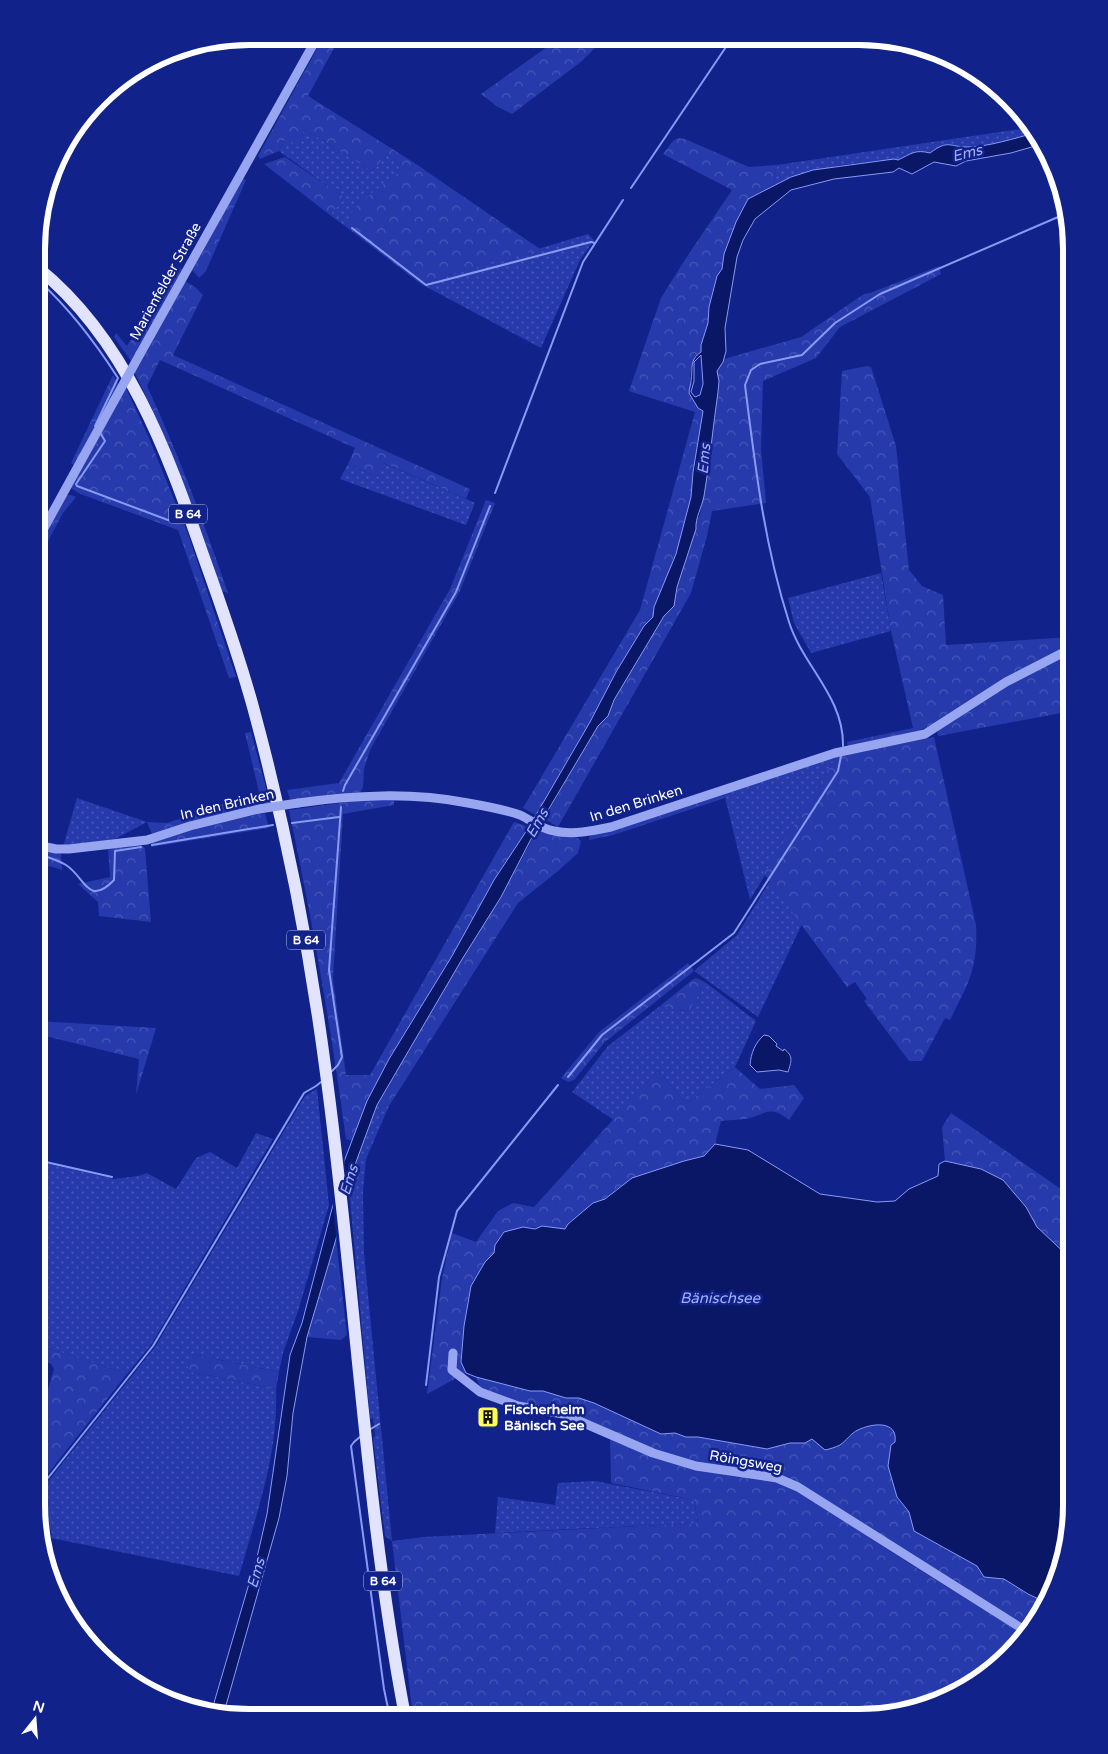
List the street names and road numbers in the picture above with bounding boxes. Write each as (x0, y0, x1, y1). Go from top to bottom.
street label: Marienfelder Straße (126, 219, 205, 343)
road number: B 64 (169, 504, 207, 524)
street label: In den Brinken (588, 781, 684, 826)
street label: In den Brinken (178, 785, 276, 824)
road number: B 64 (287, 930, 325, 950)
street label: Röingsweg (708, 1447, 784, 1476)
road number: B 64 (364, 1572, 402, 1590)

